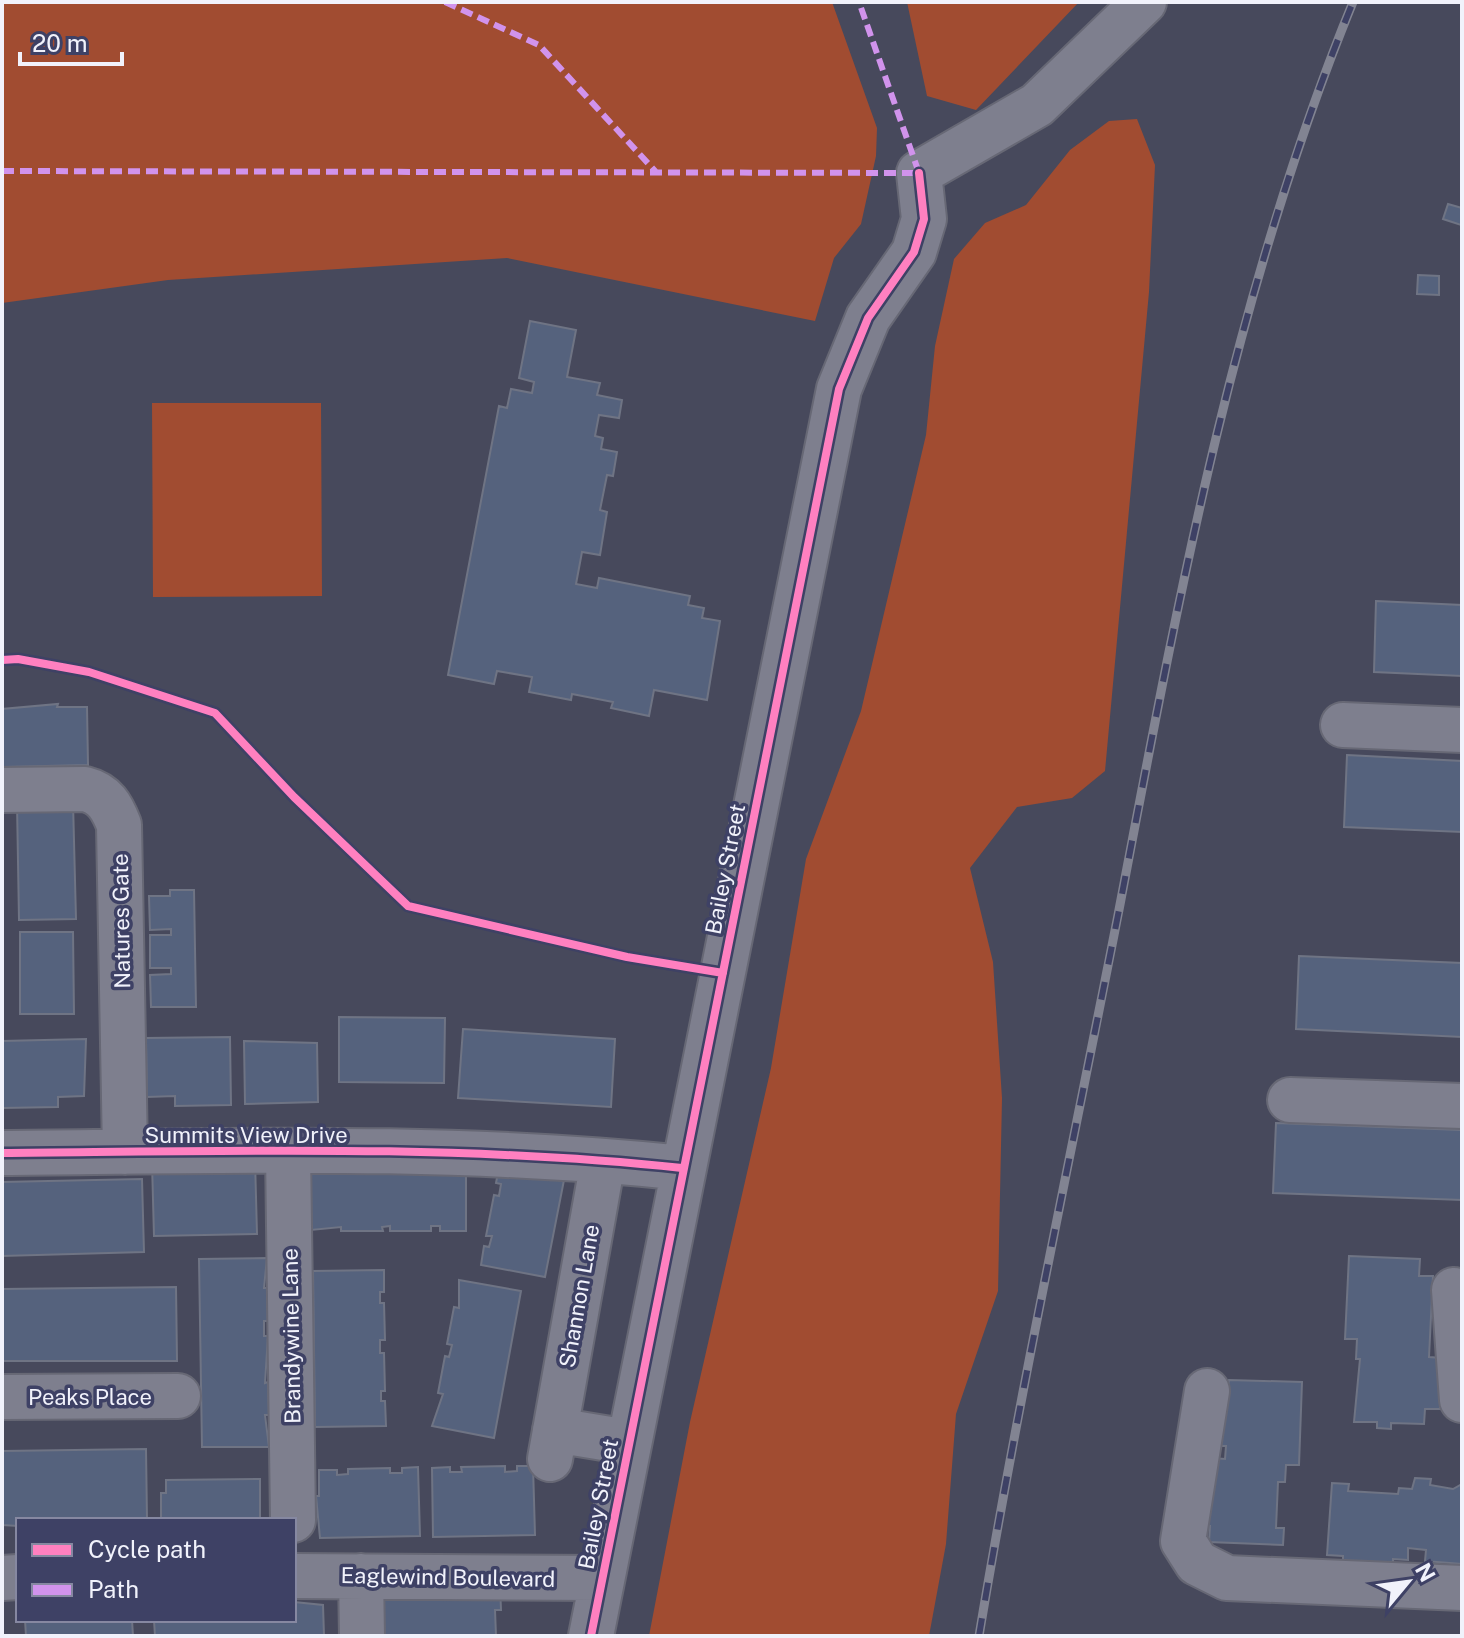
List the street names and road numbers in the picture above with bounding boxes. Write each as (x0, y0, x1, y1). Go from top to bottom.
street label: Bailey Street (700, 802, 750, 936)
street label: Natures Gate (107, 853, 135, 989)
street label: Summits View Drive (144, 1122, 348, 1148)
street label: Shannon Lane (554, 1222, 604, 1370)
street label: Brandywine Lane (276, 1248, 306, 1424)
street label: Peaks Place (28, 1384, 152, 1410)
street label: Bailey Street (573, 1437, 623, 1571)
street label: Eaglewind Boulevard (340, 1562, 556, 1592)

